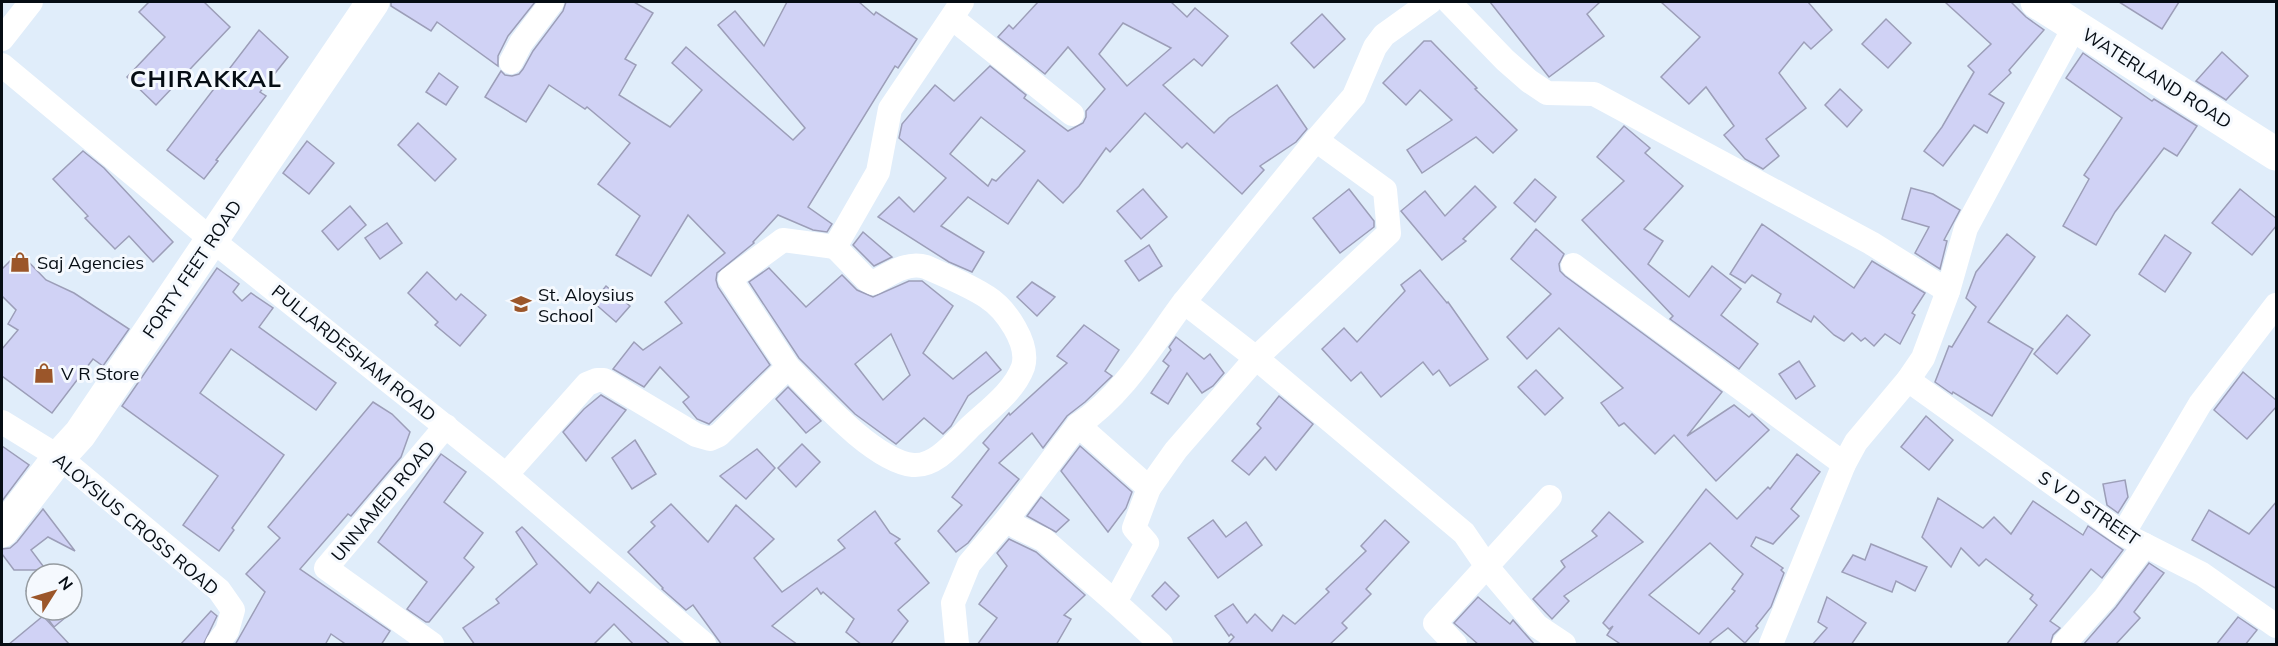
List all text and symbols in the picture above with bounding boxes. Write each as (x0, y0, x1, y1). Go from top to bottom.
street label: WATERLAND ROAD (2078, 23, 2236, 133)
district label: CHIRAKKAL (130, 63, 282, 93)
street label: FORTY FEET ROAD (137, 196, 247, 342)
shop icon: Saj Agencies (8, 250, 32, 274)
place label: Saj Agencies (37, 251, 144, 274)
street label: PULLARDESHAM ROAD (267, 280, 441, 426)
place label: St. Aloysius School (538, 283, 634, 327)
school or university icon: St. Aloysius School (509, 292, 533, 316)
shop icon: V R Store (32, 361, 56, 385)
place label: V R Store (61, 362, 139, 385)
street label: UNNAMED ROAD (326, 436, 440, 566)
street label: ALOYSIUS CROSS ROAD (48, 448, 224, 600)
street label: S V D STREET (2034, 466, 2144, 550)
north arrow (24, 562, 84, 622)
text: N (54, 572, 78, 594)

